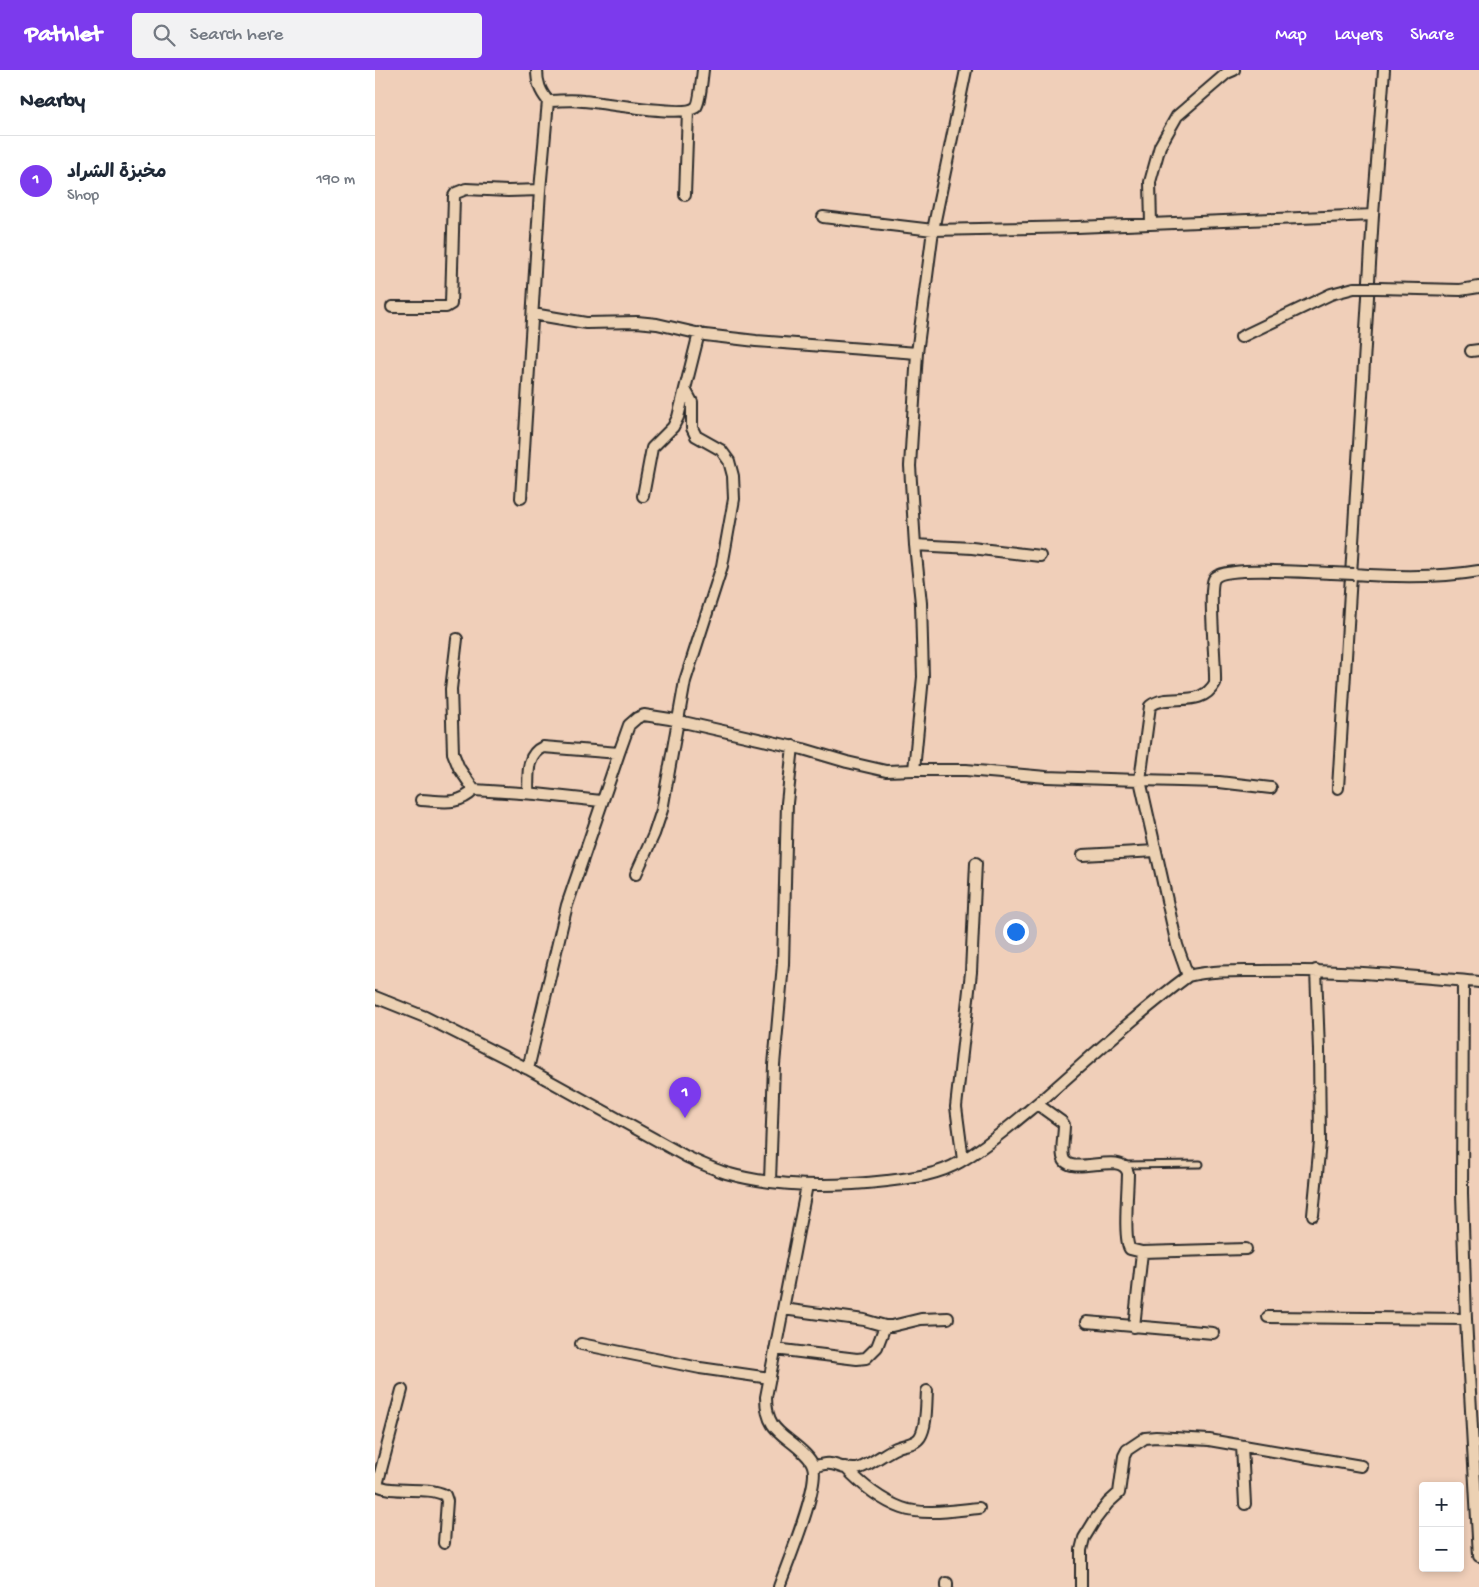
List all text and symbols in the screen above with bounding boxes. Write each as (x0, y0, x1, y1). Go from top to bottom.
search box (132, 13, 482, 58)
text: Pathlet (25, 21, 102, 50)
icon: search (150, 21, 178, 49)
text: Search here (190, 24, 283, 47)
text: Map (1275, 25, 1307, 46)
text: Layers (1335, 25, 1382, 46)
text: Share (1410, 25, 1454, 46)
text: Nearby (20, 90, 85, 115)
text: مخبزة الشراد (67, 162, 167, 185)
text: 1 (33, 171, 39, 190)
text: 190 m (316, 171, 355, 190)
text: Shop (67, 187, 99, 206)
your location (1003, 919, 1029, 945)
pin: 1 (669, 1077, 701, 1118)
map controls (1419, 1482, 1464, 1572)
button: + (1419, 1482, 1464, 1527)
button: − (1419, 1527, 1464, 1572)

